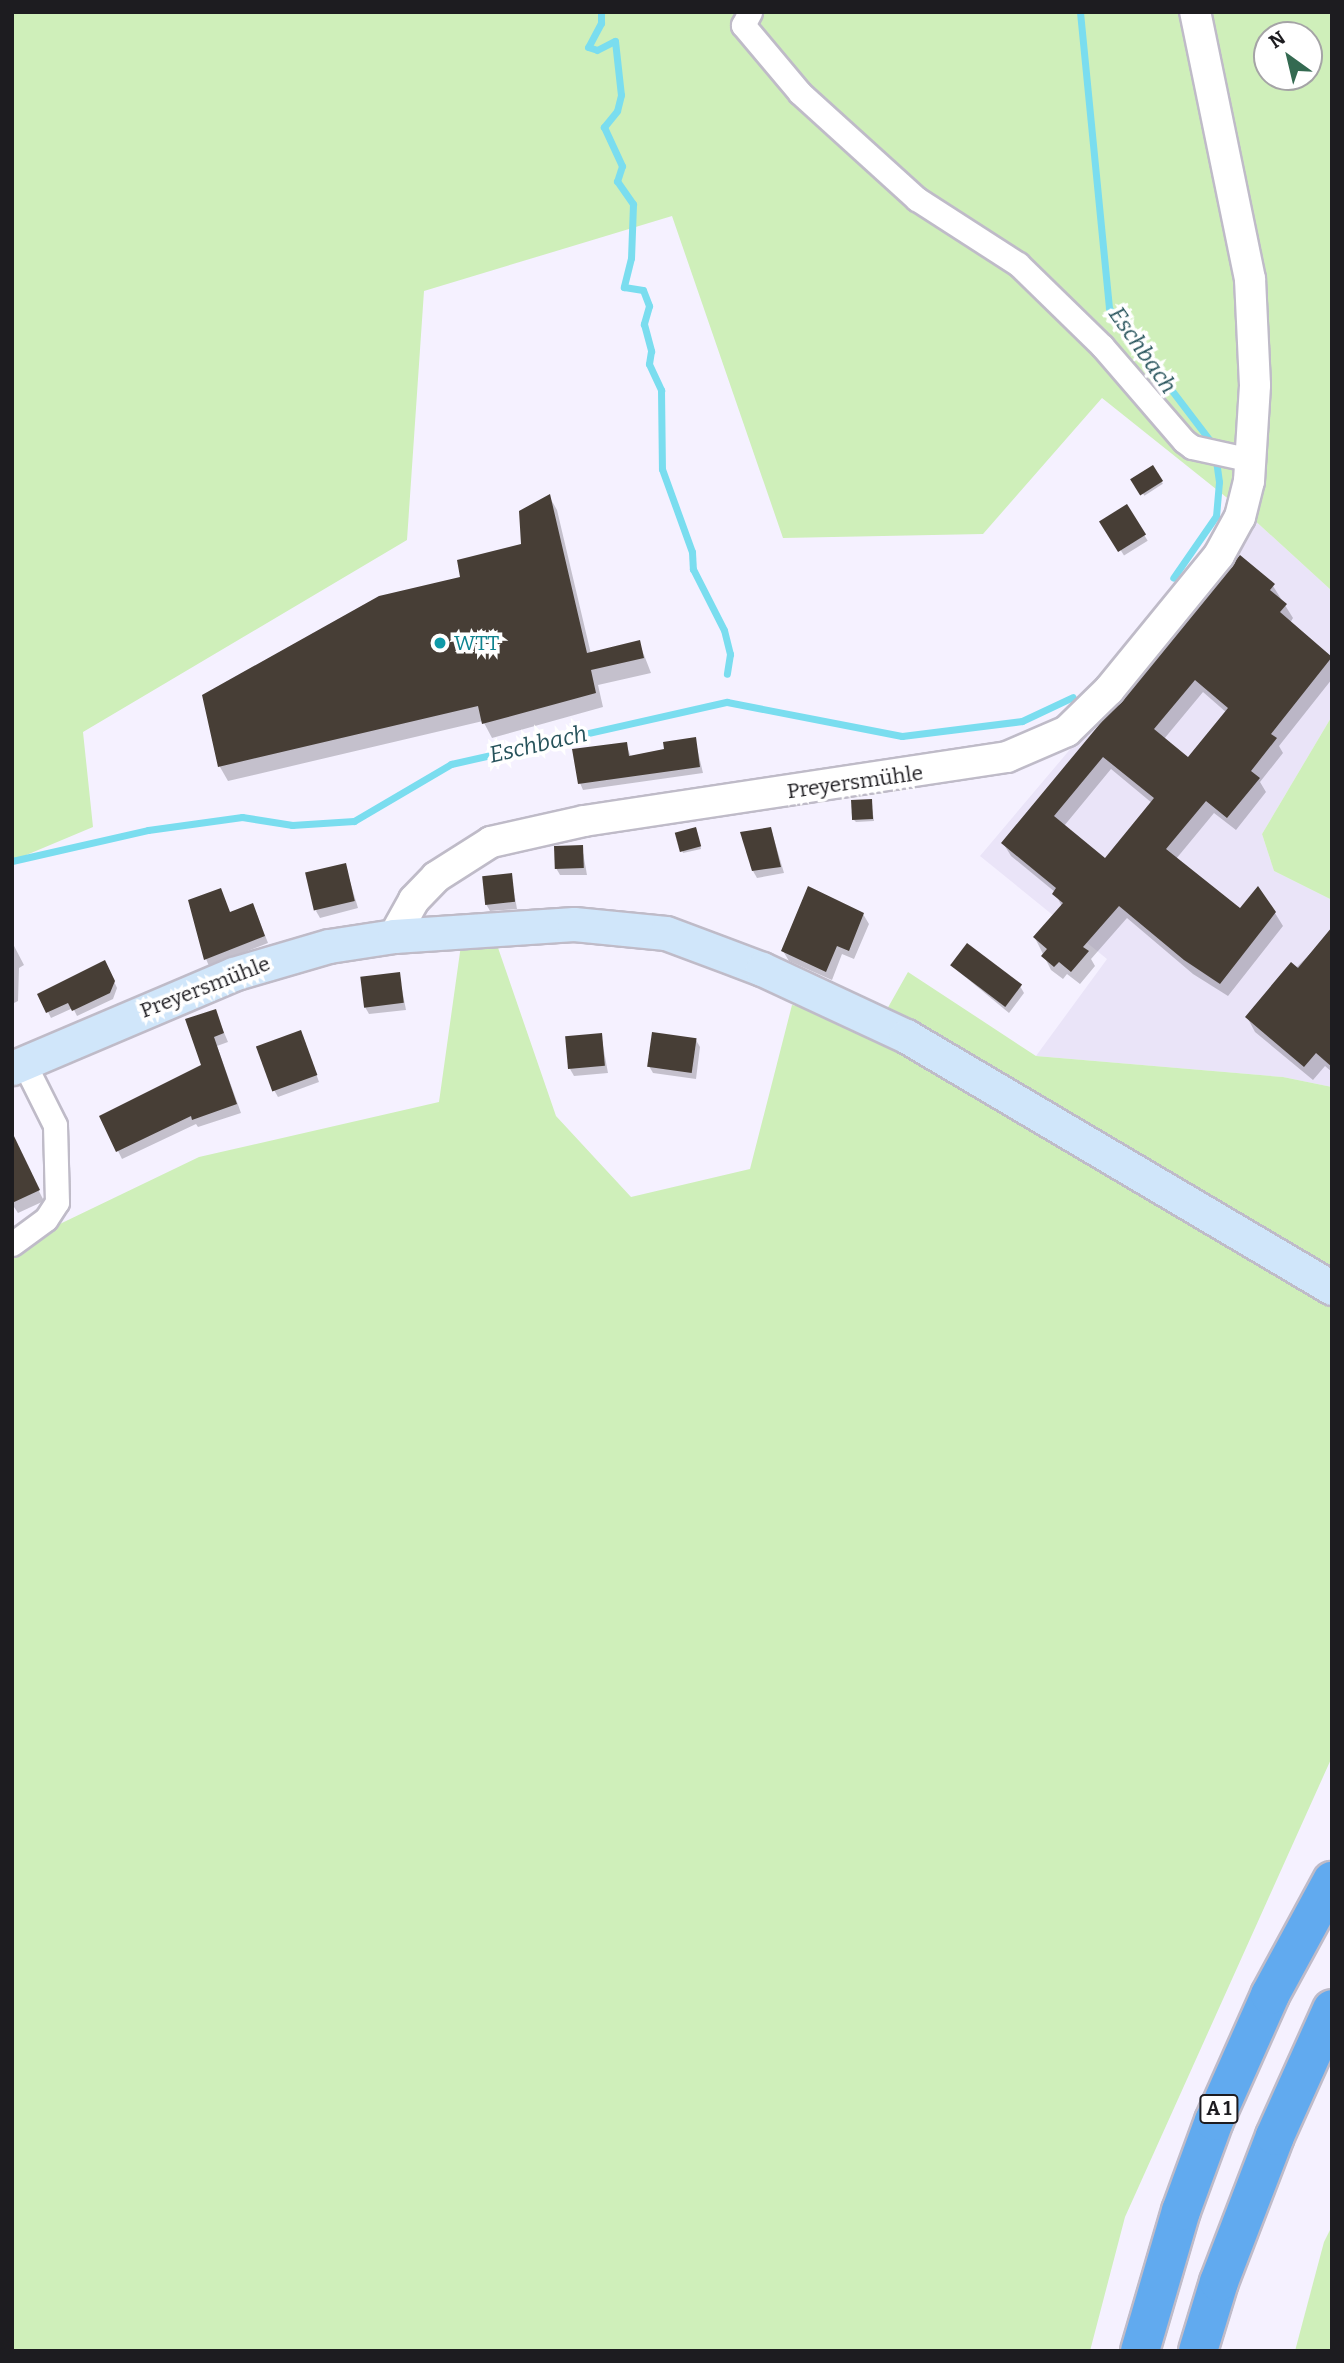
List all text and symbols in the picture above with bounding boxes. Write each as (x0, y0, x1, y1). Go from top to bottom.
north arrow (1253, 21, 1323, 91)
text: N (1265, 26, 1290, 53)
water label: Eschbach (1103, 301, 1183, 399)
place label: WTT (454, 630, 499, 656)
marker: WTT (432, 635, 448, 651)
water label: Eschbach (486, 719, 590, 769)
street label: Preyersmühle (785, 760, 925, 804)
street label: Preyersmühle (137, 951, 273, 1023)
road number: A 1 (1198, 2094, 1240, 2124)

